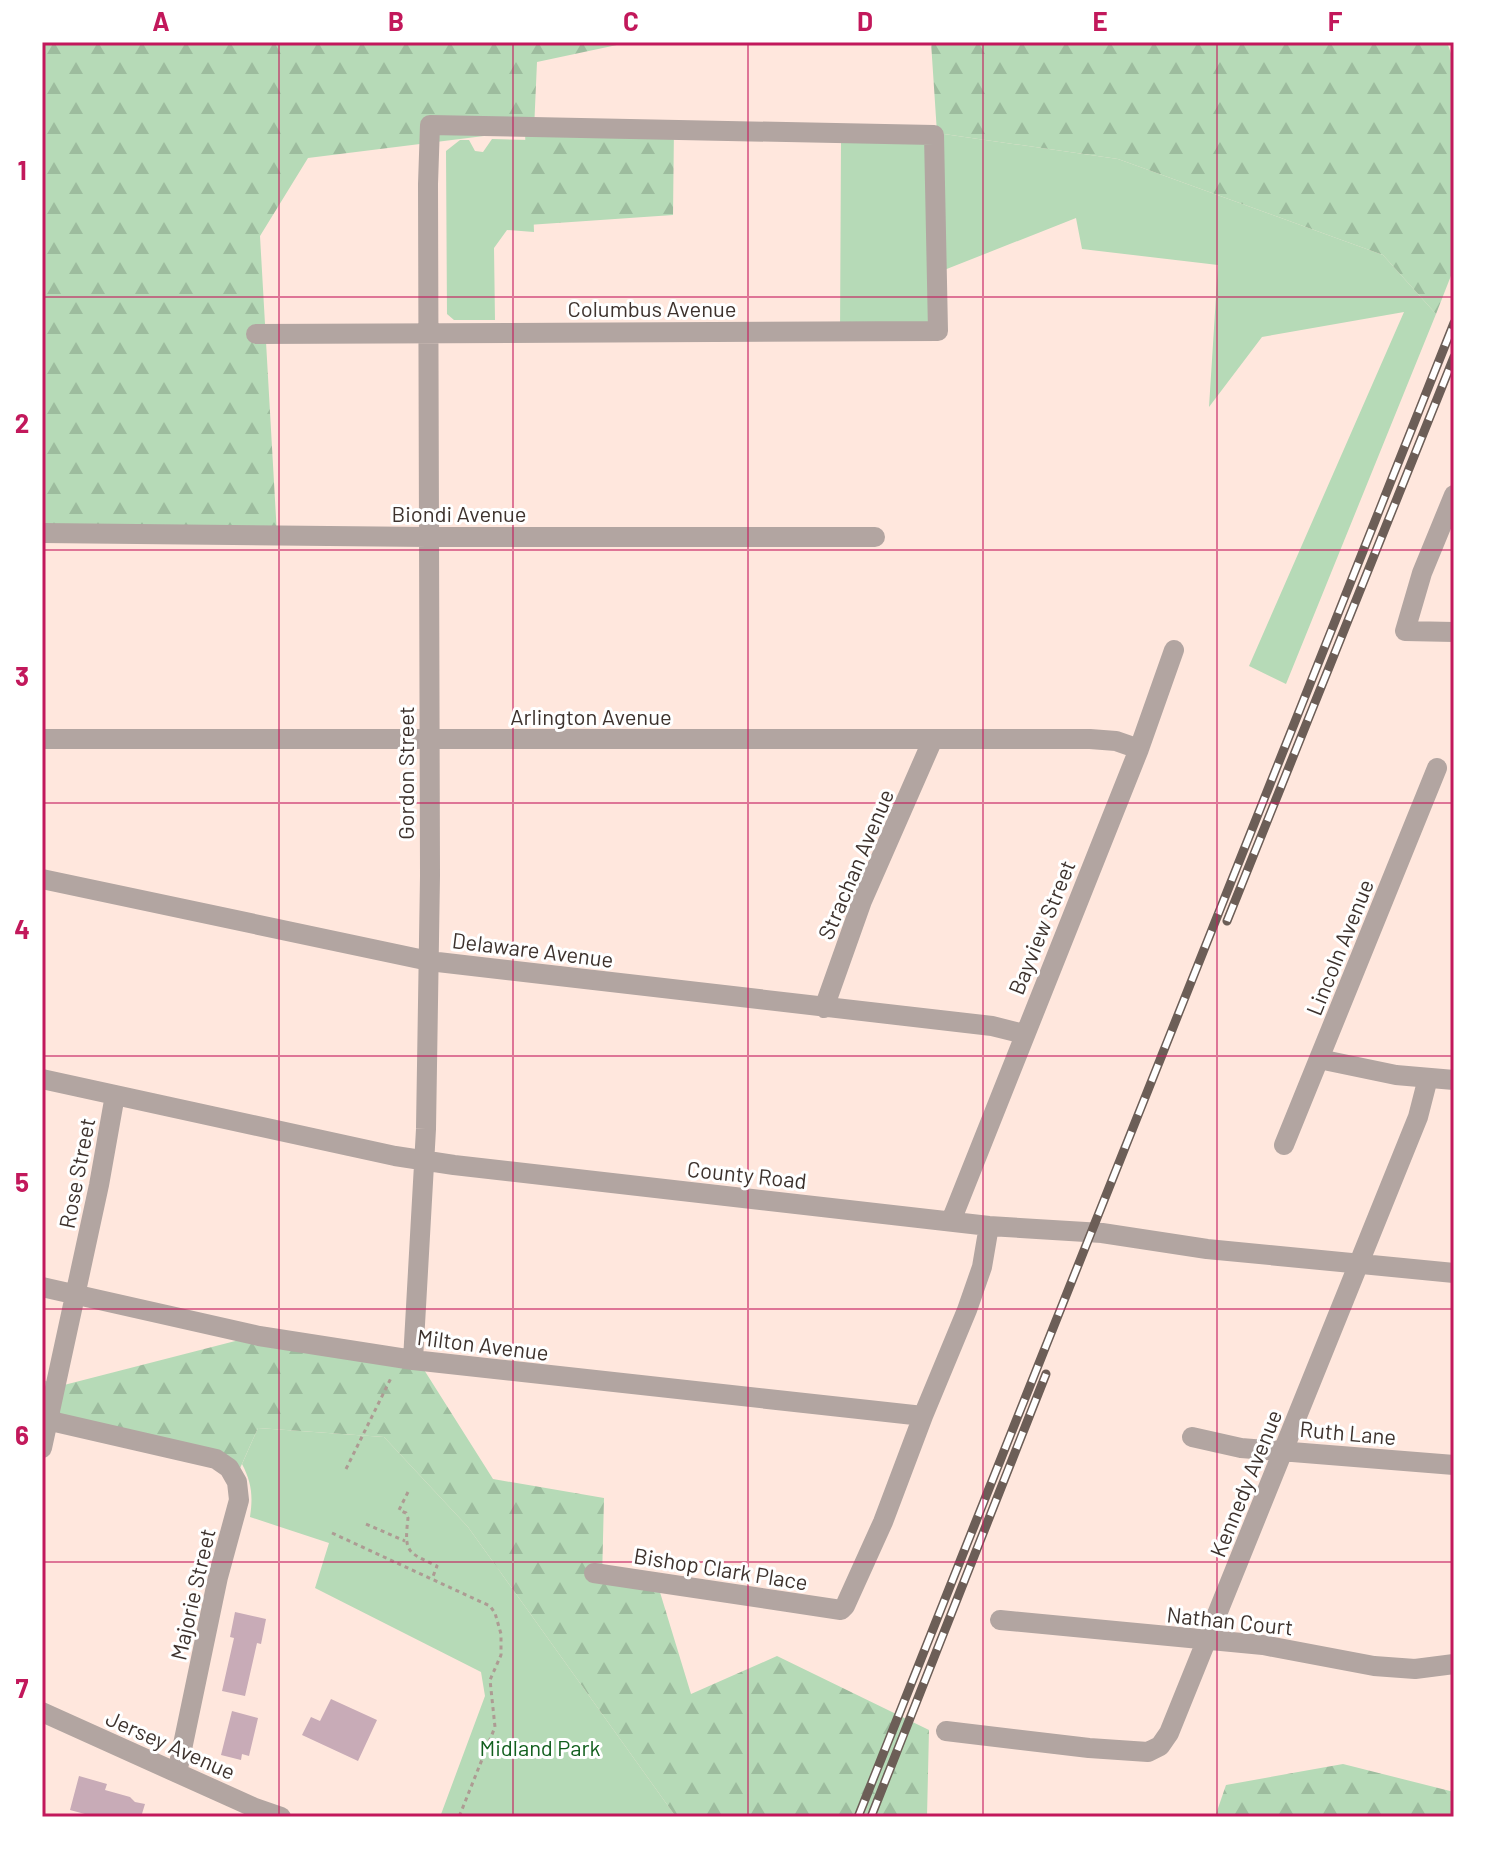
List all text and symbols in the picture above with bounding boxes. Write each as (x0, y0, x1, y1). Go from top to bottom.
text: A (152, 5, 170, 36)
text: B (388, 5, 404, 36)
text: C (623, 5, 639, 36)
text: D (857, 5, 873, 36)
text: E (1092, 5, 1108, 36)
text: F (1328, 5, 1343, 36)
text: 1 (17, 154, 27, 185)
street label: Columbus Avenue (567, 295, 737, 321)
text: 2 (15, 407, 29, 438)
street label: Biondi Avenue (391, 500, 527, 526)
text: 3 (15, 660, 29, 691)
street label: Arlington Avenue (510, 703, 672, 729)
street label: Gordon Street (392, 706, 418, 840)
street label: Strachan Avenue (812, 785, 898, 943)
street label: Bayview Street (1002, 856, 1080, 998)
street label: Lincoln Avenue (1300, 875, 1378, 1019)
text: 4 (14, 913, 30, 944)
street label: Delaware Avenue (451, 926, 615, 972)
street label: Rose Street (53, 1115, 99, 1231)
street label: County Road (686, 1155, 808, 1193)
text: 5 (15, 1166, 29, 1197)
street label: Milton Avenue (416, 1323, 550, 1365)
street label: Kennedy Avenue (1204, 1406, 1286, 1560)
street label: Ruth Lane (1299, 1415, 1397, 1449)
text: 6 (15, 1419, 29, 1450)
street label: Majorie Street (164, 1526, 220, 1662)
street label: Bishop Clark Place (632, 1541, 810, 1595)
street label: Nathan Court (1166, 1600, 1294, 1640)
text: 7 (16, 1672, 29, 1703)
street label: Jersey Avenue (102, 1704, 240, 1784)
park label: Midland Park (479, 1734, 601, 1760)

